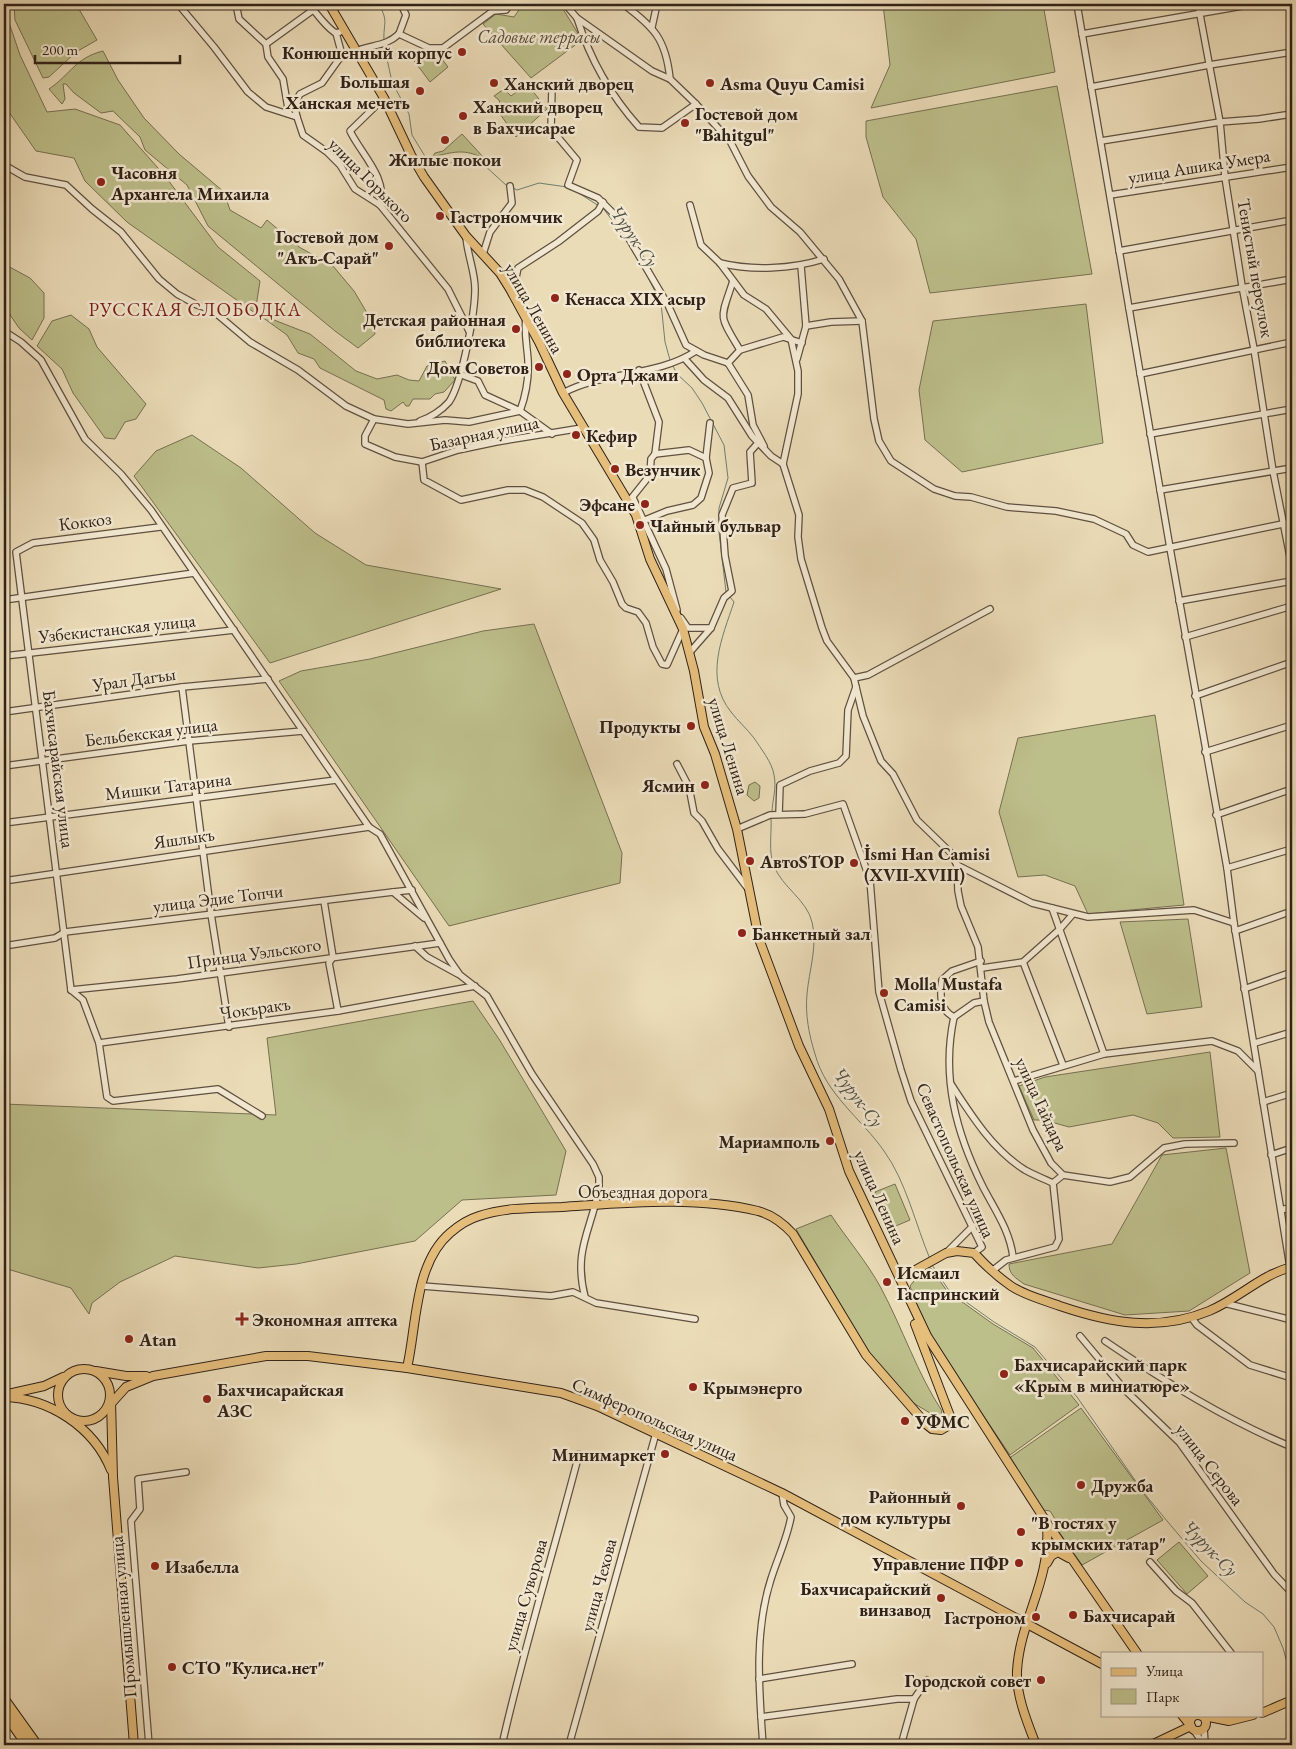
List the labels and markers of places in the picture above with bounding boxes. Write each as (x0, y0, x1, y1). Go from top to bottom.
place label: Конюшенный корпус (282, 41, 453, 64)
marker: Конюшенный корпус (456, 46, 468, 58)
place label: Большая Ханская мечеть (285, 70, 410, 114)
place label: Ханский дворец (503, 72, 634, 95)
place label: Asma Quyu Camisi (719, 72, 865, 95)
marker: Ханский дворец (488, 77, 500, 89)
marker: Asma Quyu Camisi (704, 77, 716, 89)
marker: Большая Ханская мечеть (414, 85, 426, 97)
place label: Ханский дворец в Бахчисарае (472, 95, 603, 139)
place label: Гостевой дом "Bahitgul" (695, 102, 798, 146)
marker: Ханский дворец в Бахчисарае (457, 110, 469, 122)
marker: Гостевой дом "Bahitgul" (679, 117, 691, 129)
marker: Жилые покои (439, 134, 451, 146)
place label: Жилые покои (388, 148, 502, 171)
place label: Часовня Архангела Михаила (110, 161, 270, 205)
marker: Часовня Архангела Михаила (95, 176, 107, 188)
place label: Гастрономчик (450, 205, 562, 228)
marker: Гастрономчик (434, 210, 446, 222)
place label: Гостевой дом "Акъ-Сарай" (276, 225, 379, 269)
marker: Гостевой дом "Акъ-Сарай" (383, 240, 395, 252)
place label: Кенасса XIX асыр (565, 287, 706, 310)
marker: Кенасса XIX асыр (549, 292, 561, 304)
place label: Детская районная библиотека (363, 308, 506, 352)
marker: Детская районная библиотека (510, 323, 522, 335)
place label: Дом Советов (427, 356, 529, 379)
marker: Дом Советов (533, 361, 545, 373)
place label: Орта Джами (577, 363, 679, 386)
marker: Орта Джами (561, 368, 573, 380)
place label: Кефир (586, 424, 637, 447)
marker: Кефир (570, 429, 582, 441)
place label: Везунчик (625, 458, 701, 481)
marker: Везунчик (609, 463, 621, 475)
place label: Эфсане (579, 493, 635, 516)
marker: Эфсане (639, 498, 651, 510)
place label: Чайный бульвар (650, 514, 781, 537)
marker: Чайный бульвар (634, 519, 646, 531)
place label: Продукты (599, 715, 681, 738)
marker: Продукты (685, 720, 697, 732)
place label: Ясмин (641, 774, 696, 797)
marker: Ясмин (699, 779, 711, 791)
place label: İsmi Han Camisi (XVII-XVIII) (864, 842, 991, 886)
place label: АвтоSTOP (759, 850, 845, 873)
marker: АвтоSTOP (744, 855, 756, 867)
marker: İsmi Han Camisi (XVII-XVIII) (848, 857, 860, 869)
place label: Банкетный зал (752, 922, 871, 945)
marker: Банкетный зал (736, 927, 748, 939)
place label: Molla Mustafa Camisi (894, 972, 1003, 1016)
marker: Molla Mustafa Camisi (878, 987, 890, 999)
place label: Мариамполь (718, 1130, 820, 1153)
marker: Мариамполь (824, 1135, 836, 1147)
place label: Исмаил Гаспринский (897, 1261, 1000, 1305)
marker: Исмаил Гаспринский (881, 1276, 893, 1288)
place label: Экономная аптека (252, 1308, 398, 1331)
marker: Экономная аптека (236, 1313, 248, 1325)
place label: Atan (138, 1328, 177, 1351)
marker: Atan (123, 1333, 135, 1345)
place label: Бахчисарайский парк «Крым в миниатюре» (1014, 1353, 1190, 1397)
marker: Бахчисарайский парк «Крым в миниатюре» (998, 1368, 1010, 1380)
place label: Крымэнерго (703, 1376, 802, 1399)
place label: Бахчисарайская АЗС (216, 1378, 344, 1422)
marker: Крымэнерго (687, 1381, 699, 1393)
marker: Бахчисарайская АЗС (201, 1393, 213, 1405)
place label: УФМС (914, 1410, 970, 1433)
marker: УФМС (899, 1415, 911, 1427)
place label: Минимаркет (552, 1443, 655, 1466)
marker: Минимаркет (659, 1448, 671, 1460)
place label: Дружба (1091, 1474, 1154, 1497)
marker: Дружба (1075, 1479, 1087, 1491)
place label: Районный дом культуры (841, 1485, 951, 1529)
marker: Районный дом культуры (955, 1500, 967, 1512)
place label: "В гостях у крымских татар" (1031, 1511, 1166, 1555)
marker: "В гостях у крымских татар" (1015, 1526, 1027, 1538)
place label: Управление ПФР (871, 1552, 1009, 1575)
place label: Изабелла (165, 1555, 239, 1578)
marker: Управление ПФР (1013, 1557, 1025, 1569)
marker: Изабелла (149, 1560, 161, 1572)
place label: Бахчисарайский винзавод (800, 1577, 931, 1621)
marker: Бахчисарайский винзавод (935, 1592, 947, 1604)
place label: Бахчисарай (1083, 1604, 1176, 1627)
place label: Гастроном (944, 1606, 1026, 1629)
marker: Бахчисарай (1067, 1609, 1079, 1621)
marker: Гастроном (1030, 1611, 1042, 1623)
place label: СТО "Кулиса.нет" (182, 1656, 325, 1679)
marker: СТО "Кулиса.нет" (166, 1661, 178, 1673)
place label: Городской совет (905, 1669, 1031, 1692)
marker: Городской совет (1035, 1674, 1047, 1686)

